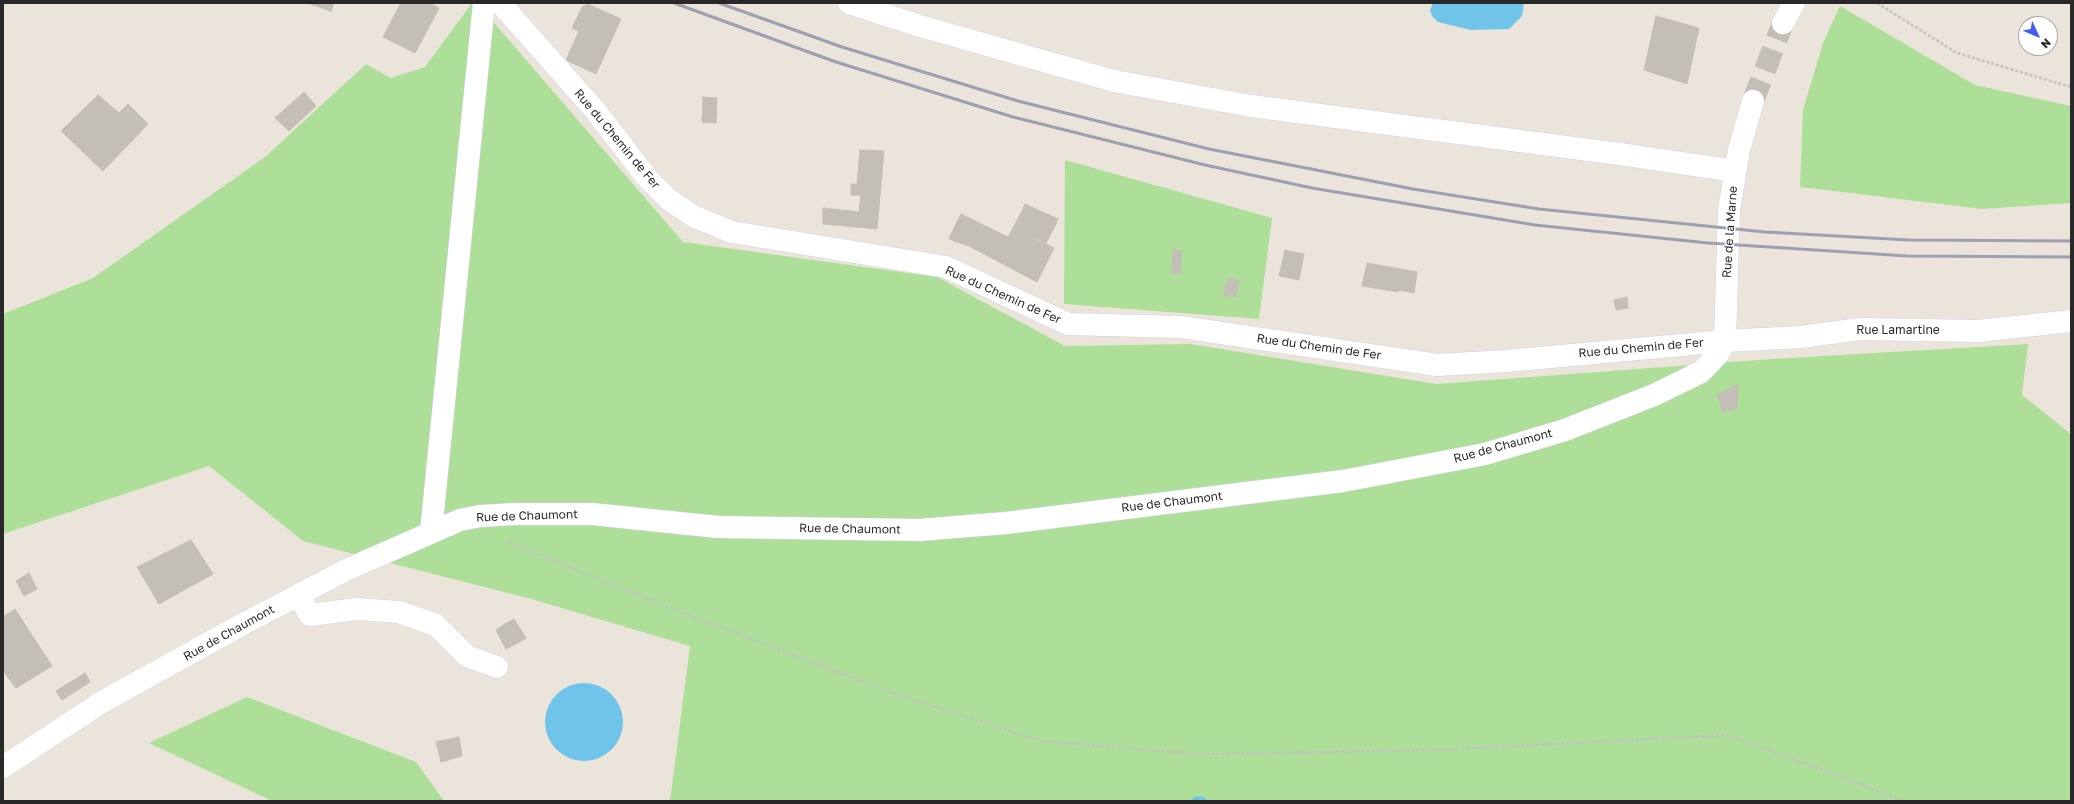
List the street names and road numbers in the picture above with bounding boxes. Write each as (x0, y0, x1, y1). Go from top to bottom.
street label: Rue du Chemin de Fer (571, 86, 663, 192)
street label: Rue de la Marne (1720, 186, 1740, 278)
street label: Rue du Chemin de Fer (943, 263, 1063, 327)
street label: Rue Lamartine (1856, 323, 1940, 337)
street label: Rue du Chemin de Fer (1256, 331, 1382, 363)
street label: Rue du Chemin de Fer (1578, 335, 1704, 361)
street label: Rue de Chaumont (1452, 426, 1554, 466)
street label: Rue de Chaumont (1121, 489, 1223, 515)
street label: Rue de Chaumont (476, 507, 578, 525)
street label: Rue de Chaumont (799, 521, 901, 537)
street label: Rue de Chaumont (181, 602, 277, 664)

